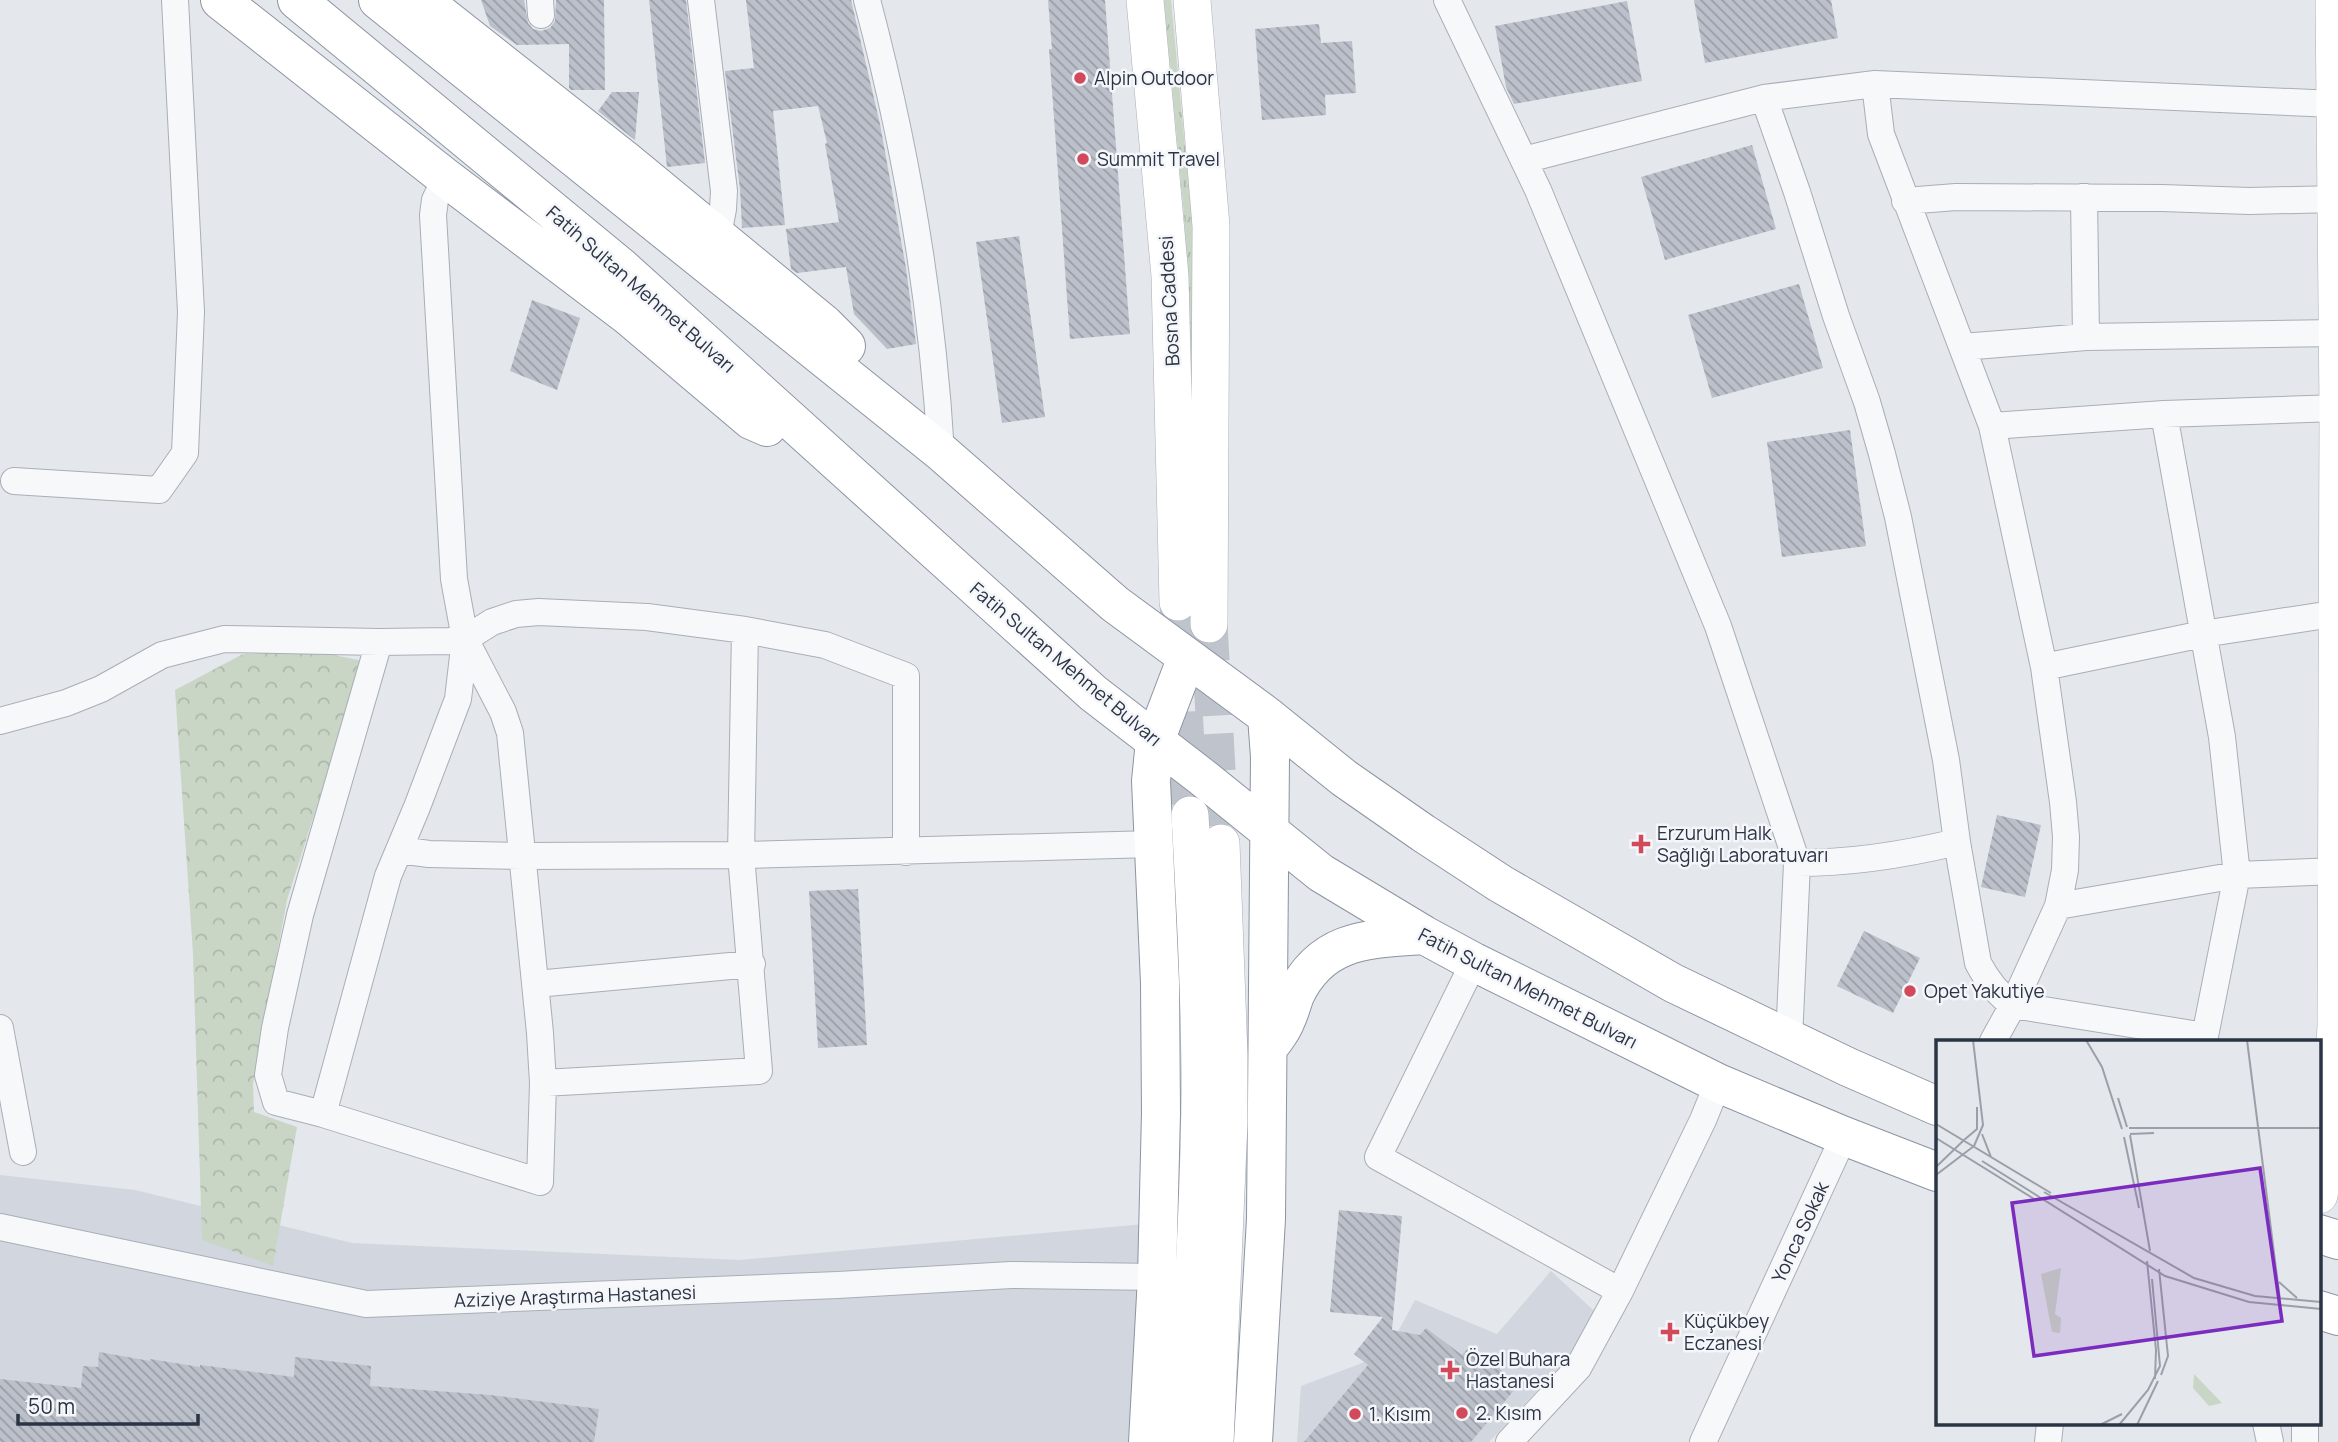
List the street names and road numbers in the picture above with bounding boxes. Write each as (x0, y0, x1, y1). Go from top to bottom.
street label: Fatih Sultan Mehmet Bulvarı (541, 200, 741, 378)
street label: Bosna Caddesi (1153, 235, 1185, 367)
street label: Fatih Sultan Mehmet Bulvarı (965, 576, 1167, 752)
street label: Fatih Sultan Mehmet Bulvarı (1414, 921, 1642, 1055)
street label: Yonca Sokak (1765, 1177, 1835, 1287)
street label: Aziziye Araştırma Hastanesi (453, 1279, 697, 1313)

